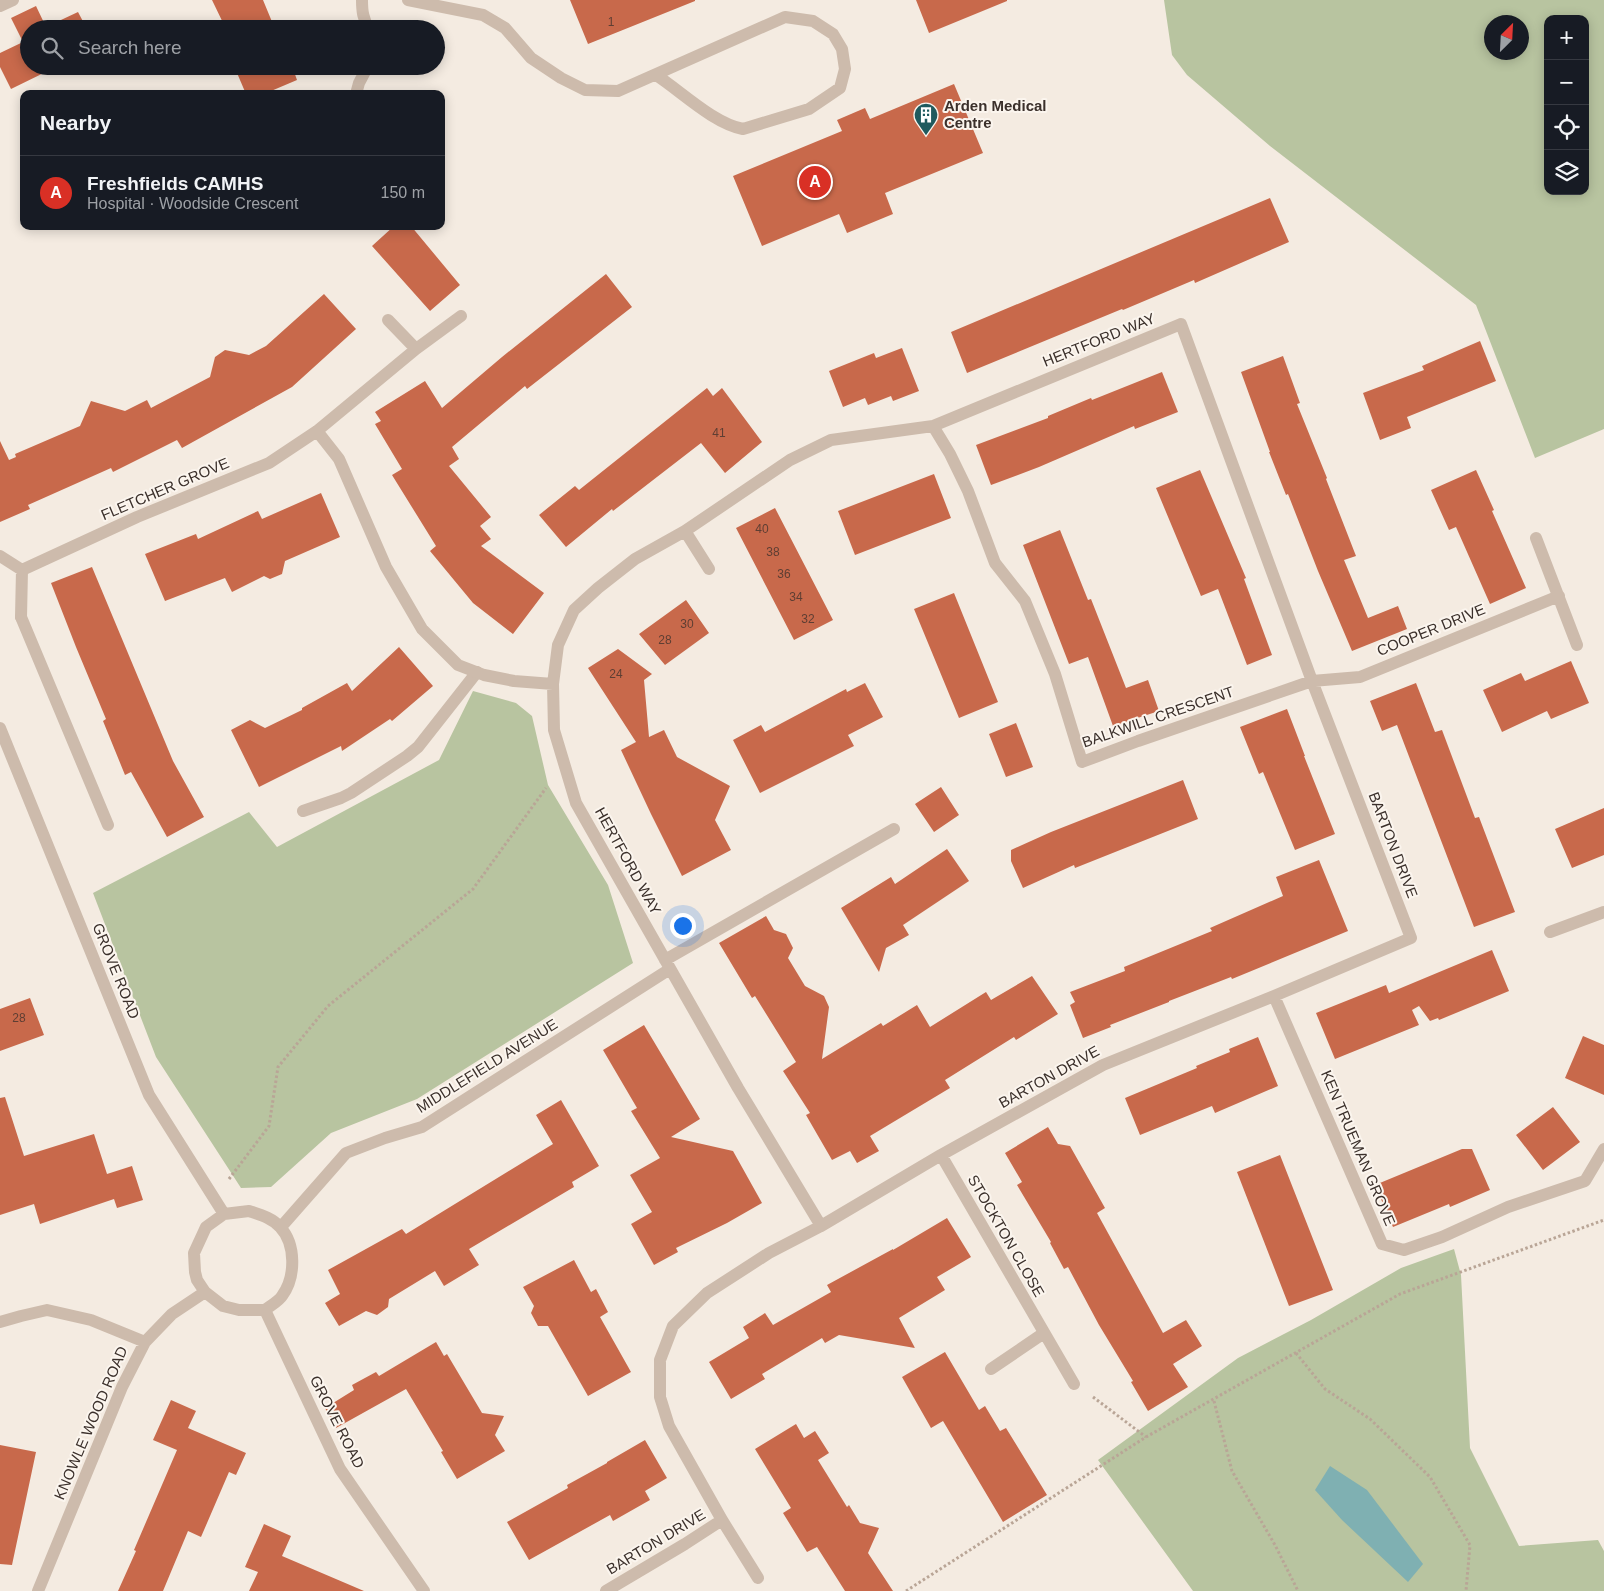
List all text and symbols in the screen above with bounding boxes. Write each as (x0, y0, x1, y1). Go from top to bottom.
house number: 1 (608, 15, 615, 29)
north arrow (1484, 15, 1529, 60)
map controls (1544, 15, 1589, 195)
button: + (1544, 15, 1589, 60)
search box (20, 20, 445, 75)
icon: search (38, 34, 66, 62)
text: Search here (78, 37, 182, 58)
button: − (1544, 60, 1589, 105)
place label: Arden Medical Centre (944, 97, 1047, 131)
building icon: Arden Medical Centre (913, 102, 939, 136)
button: locate (1544, 105, 1589, 150)
text: Nearby (40, 111, 111, 134)
button: layers (1544, 150, 1589, 195)
pin: A (799, 163, 831, 201)
text: Freshfields CAMHS (87, 173, 263, 194)
text: A (50, 184, 62, 201)
text: 150 m (381, 184, 425, 201)
text: Hospital · Woodside Crescent (87, 195, 298, 212)
street label: HERTFORD WAY (1040, 309, 1158, 370)
house number: 41 (712, 426, 726, 440)
street label: FLETCHER GROVE (98, 454, 231, 523)
house number: 40 (755, 522, 769, 536)
house number: 38 (766, 545, 780, 559)
house number: 36 (777, 567, 791, 581)
house number: 34 (789, 590, 803, 604)
street label: COOPER DRIVE (1374, 600, 1487, 659)
house number: 32 (801, 612, 815, 626)
house number: 30 (680, 617, 694, 631)
house number: 28 (658, 633, 672, 647)
house number: 24 (609, 667, 623, 681)
street label: BALKWILL CRESCENT (1080, 683, 1236, 751)
street label: BARTON DRIVE (1365, 790, 1421, 900)
street label: HERTFORD WAY (592, 804, 665, 917)
your location (670, 913, 696, 939)
street label: GROVE ROAD (90, 920, 143, 1021)
house number: 28 (12, 1011, 26, 1025)
street label: MIDDLEFIELD AVENUE (413, 1015, 560, 1116)
street label: BARTON DRIVE (996, 1042, 1102, 1111)
street label: KEN TRUEMAN GROVE (1318, 1068, 1399, 1228)
street label: STOCKTON CLOSE (965, 1172, 1048, 1300)
street label: KNOWLE WOOD ROAD (50, 1343, 131, 1502)
street label: GROVE ROAD (307, 1373, 368, 1471)
street label: BARTON DRIVE (603, 1505, 708, 1578)

